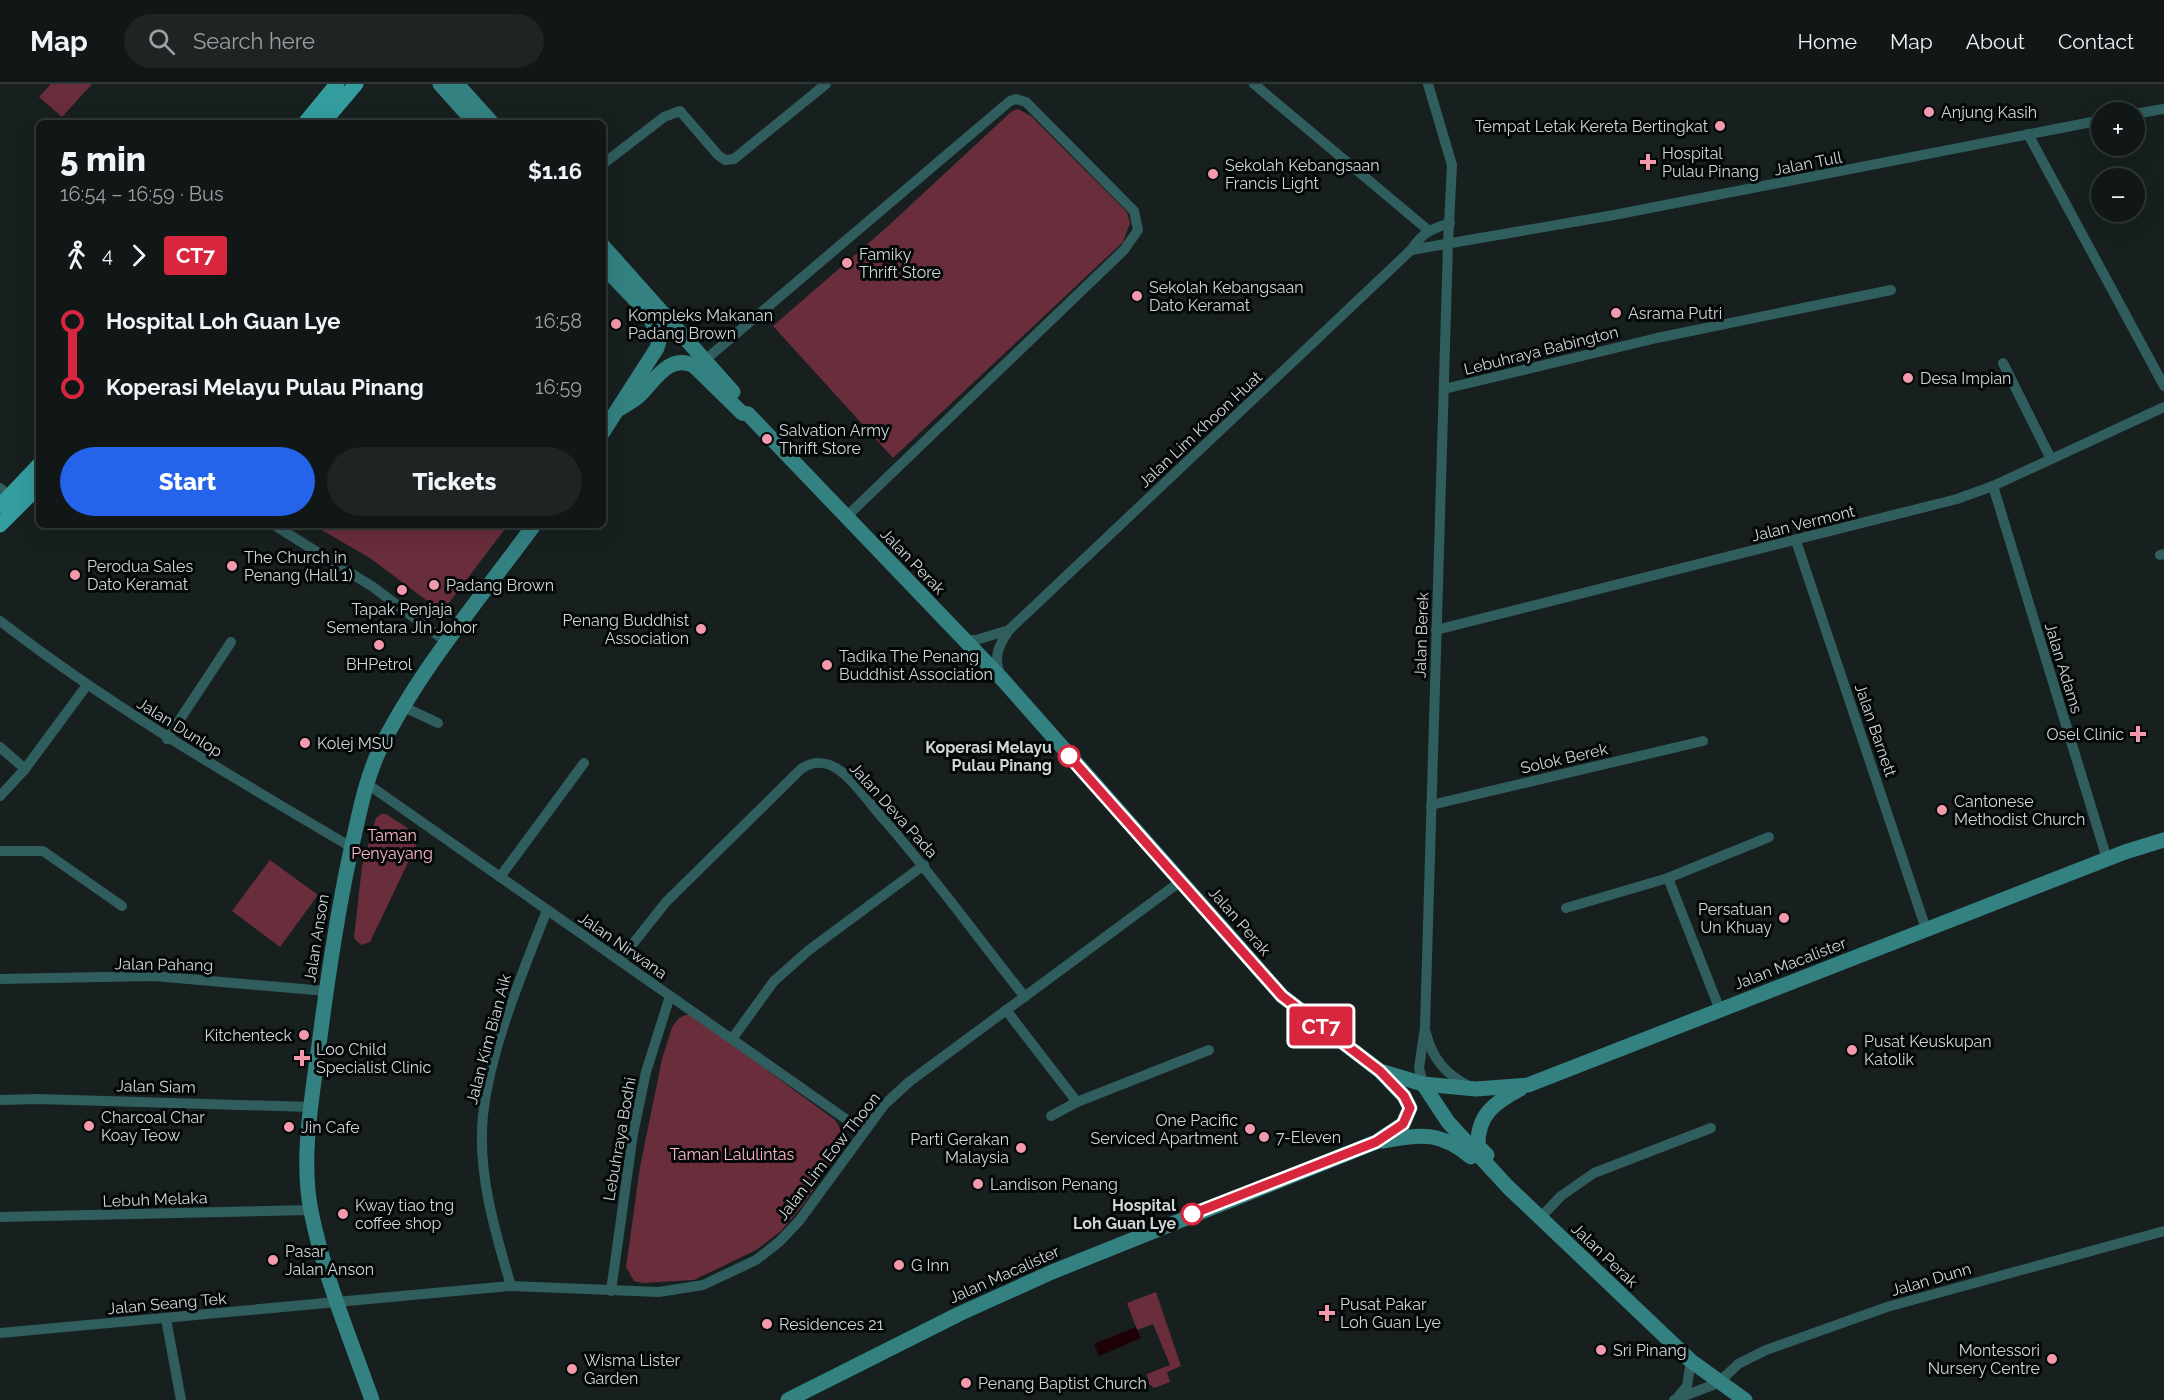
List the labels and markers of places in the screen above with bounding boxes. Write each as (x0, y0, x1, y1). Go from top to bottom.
place label: Anjung Kasih (1941, 103, 2037, 122)
marker: Anjung Kasih (1922, 105, 1936, 119)
place label: Tempat Letak Kereta Bertingkat (1475, 117, 1709, 136)
marker: Tempat Letak Kereta Bertingkat (1713, 119, 1727, 133)
place label: Hospital Pulau Pinang (1662, 144, 1759, 181)
marker: Hospital Pulau Pinang (1639, 153, 1657, 171)
place label: Sekolah Kebangsaan Francis Light (1225, 156, 1380, 193)
marker: Sekolah Kebangsaan Francis Light (1206, 167, 1220, 181)
place label: Famiky Thrift Store (859, 245, 941, 282)
marker: Famiky Thrift Store (840, 256, 854, 270)
place label: Sekolah Kebangsaan Dato Keramat (1149, 278, 1304, 315)
marker: Sekolah Kebangsaan Dato Keramat (1130, 289, 1144, 303)
place label: Asrama Putri (1628, 304, 1722, 323)
place label: Kompleks Makanan Padang Brown (628, 306, 773, 343)
marker: Asrama Putri (1609, 306, 1623, 320)
marker: Kompleks Makanan Padang Brown (609, 317, 623, 331)
place label: Desa Impian (1920, 369, 2011, 388)
marker: Desa Impian (1901, 371, 1915, 385)
place label: Salvation Army Thrift Store (779, 421, 890, 458)
marker: Salvation Army Thrift Store (760, 432, 774, 446)
place label: The Church in Penang (Hall 1) (244, 548, 353, 585)
place label: Perodua Sales Dato Keramat (87, 557, 193, 594)
marker: The Church in Penang (Hall 1) (225, 559, 239, 573)
marker: Perodua Sales Dato Keramat (68, 568, 82, 582)
place label: Padang Brown (446, 576, 554, 595)
marker: Padang Brown (427, 578, 441, 592)
marker: Tapak Penjaja Sementara Jln Johor (395, 583, 409, 597)
place label: Tapak Penjaja Sementara Jln Johor (327, 600, 478, 637)
place label: Penang Buddhist Association (562, 611, 690, 648)
marker: Penang Buddhist Association (694, 622, 708, 636)
marker: BHPetrol (372, 638, 386, 652)
place label: Tadika The Penang Buddhist Association (839, 647, 993, 684)
place label: BHPetrol (346, 655, 413, 674)
marker: Tadika The Penang Buddhist Association (820, 658, 834, 672)
place label: Osel Clinic (2047, 725, 2124, 744)
marker: Osel Clinic (2129, 725, 2147, 743)
place label: Kolej MSU (317, 734, 394, 753)
marker: Kolej MSU (298, 736, 312, 750)
place label: Koperasi Melayu Pulau Pinang (925, 738, 1052, 775)
marker: Koperasi Melayu Pulau Pinang (1058, 745, 1080, 767)
place label: Cantonese Methodist Church (1954, 792, 2085, 829)
marker: Cantonese Methodist Church (1935, 803, 1949, 817)
place label: Persatuan Un Khuay (1698, 900, 1772, 937)
marker: Persatuan Un Khuay (1777, 911, 1791, 925)
place label: Kitchenteck (204, 1026, 293, 1045)
marker: Kitchenteck (297, 1028, 311, 1042)
place label: Pusat Keuskupan Katolik (1864, 1032, 1992, 1069)
place label: Loo Child Specialist Clinic (316, 1040, 432, 1077)
marker: Pusat Keuskupan Katolik (1845, 1043, 1859, 1057)
marker: Loo Child Specialist Clinic (293, 1049, 311, 1067)
place label: Charcoal Char Koay Teow (101, 1108, 205, 1145)
place label: One Pacific Serviced Apartment (1091, 1111, 1239, 1148)
place label: Jin Cafe (301, 1118, 360, 1137)
marker: Charcoal Char Koay Teow (82, 1119, 96, 1133)
marker: Jin Cafe (282, 1120, 296, 1134)
marker: One Pacific Serviced Apartment (1243, 1122, 1257, 1136)
place label: 7-Eleven (1276, 1128, 1341, 1147)
place label: Parti Gerakan Malaysia (910, 1130, 1009, 1167)
marker: 7-Eleven (1257, 1130, 1271, 1144)
marker: Parti Gerakan Malaysia (1014, 1141, 1028, 1155)
place label: Landison Penang (990, 1175, 1118, 1194)
marker: Landison Penang (971, 1177, 985, 1191)
place label: Kway tiao tng coffee shop (355, 1196, 454, 1233)
place label: Hospital Loh Guan Lye (1073, 1196, 1177, 1233)
marker: Hospital Loh Guan Lye (1181, 1203, 1203, 1225)
marker: Kway tiao tng coffee shop (336, 1207, 350, 1221)
place label: Pasar Jalan Anson (285, 1242, 374, 1279)
marker: Pasar Jalan Anson (266, 1253, 280, 1267)
place label: G Inn (911, 1256, 949, 1275)
marker: G Inn (892, 1258, 906, 1272)
place label: Pusat Pakar Loh Guan Lye (1340, 1295, 1441, 1332)
marker: Pusat Pakar Loh Guan Lye (1318, 1304, 1336, 1322)
place label: Residences 21 (779, 1315, 884, 1334)
marker: Residences 21 (760, 1317, 774, 1331)
place label: Sri Pinang (1613, 1341, 1687, 1360)
place label: Montessori Nursery Centre (1928, 1341, 2040, 1378)
marker: Sri Pinang (1594, 1343, 1608, 1357)
place label: Wisma Lister Garden (584, 1351, 681, 1388)
marker: Montessori Nursery Centre (2045, 1352, 2059, 1366)
marker: Wisma Lister Garden (565, 1362, 579, 1376)
place label: Penang Baptist Church (978, 1374, 1147, 1393)
marker: Penang Baptist Church (959, 1376, 973, 1390)

